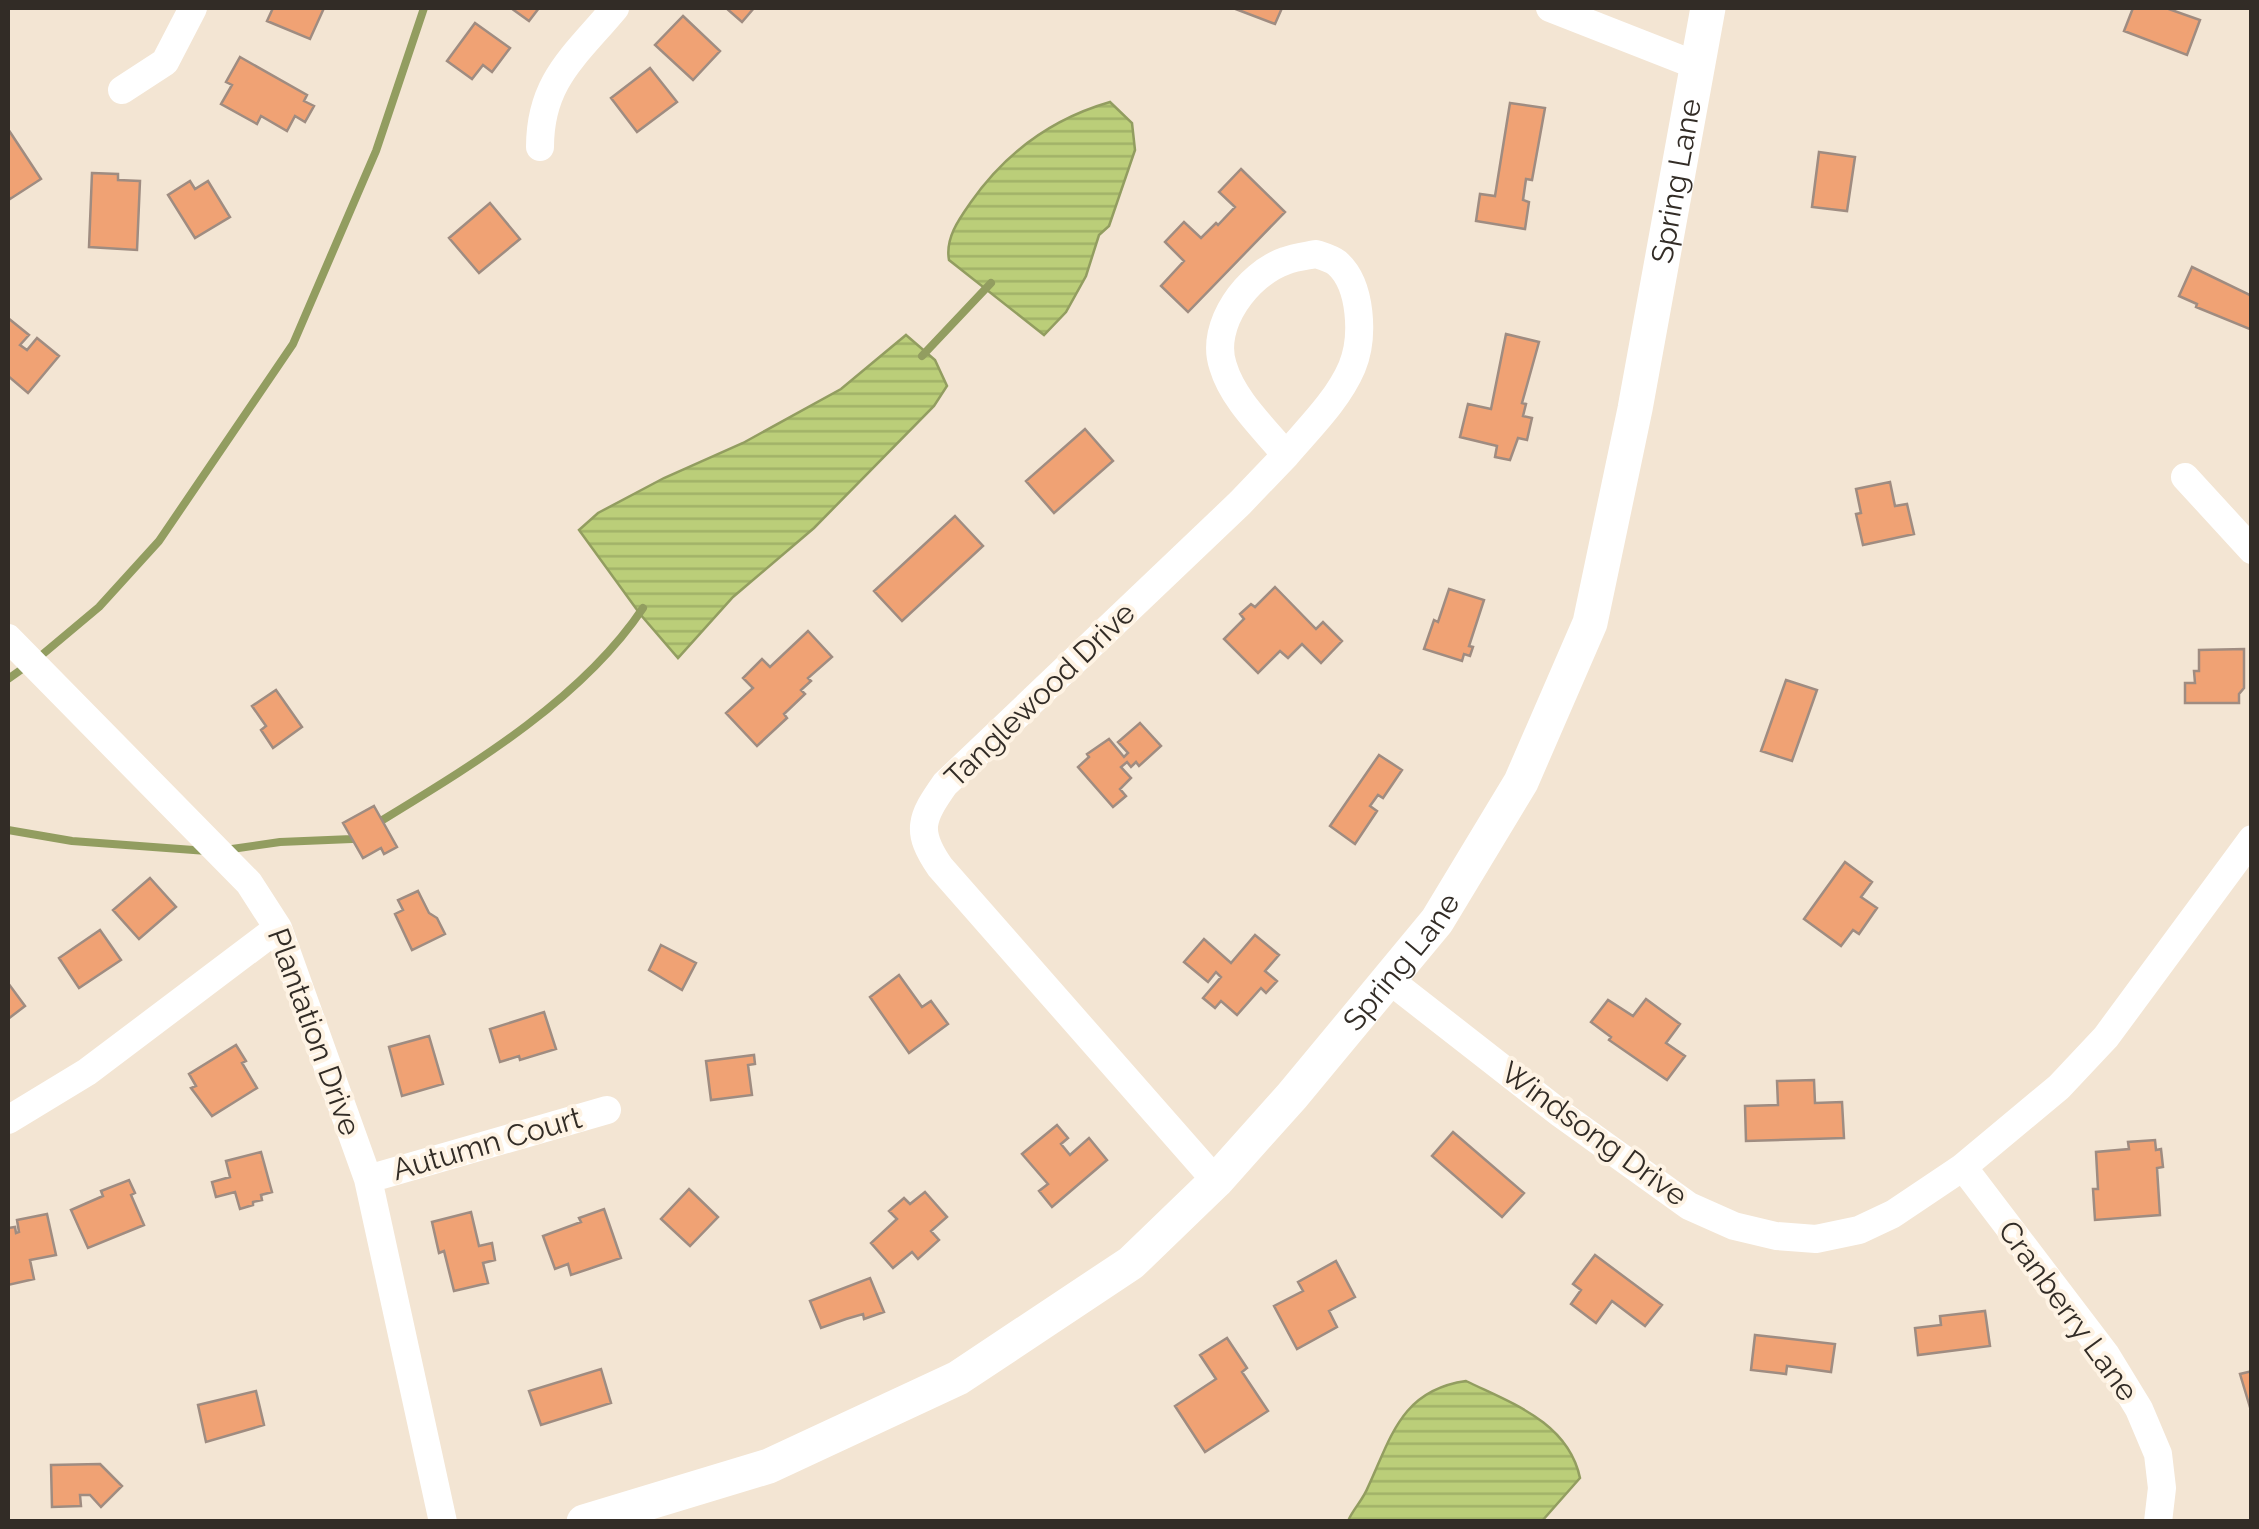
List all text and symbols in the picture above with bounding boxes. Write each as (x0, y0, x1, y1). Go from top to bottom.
street label: Spring Lane (1644, 96, 1708, 266)
street label: Tanglewood Drive (937, 595, 1142, 794)
street label: Spring Lane (1336, 887, 1467, 1037)
street label: Plantation Drive (261, 923, 368, 1140)
street label: Windsong Drive (1494, 1054, 1694, 1213)
street label: Autumn Court (388, 1100, 585, 1187)
street label: Cranberry Lane (1991, 1214, 2145, 1408)

